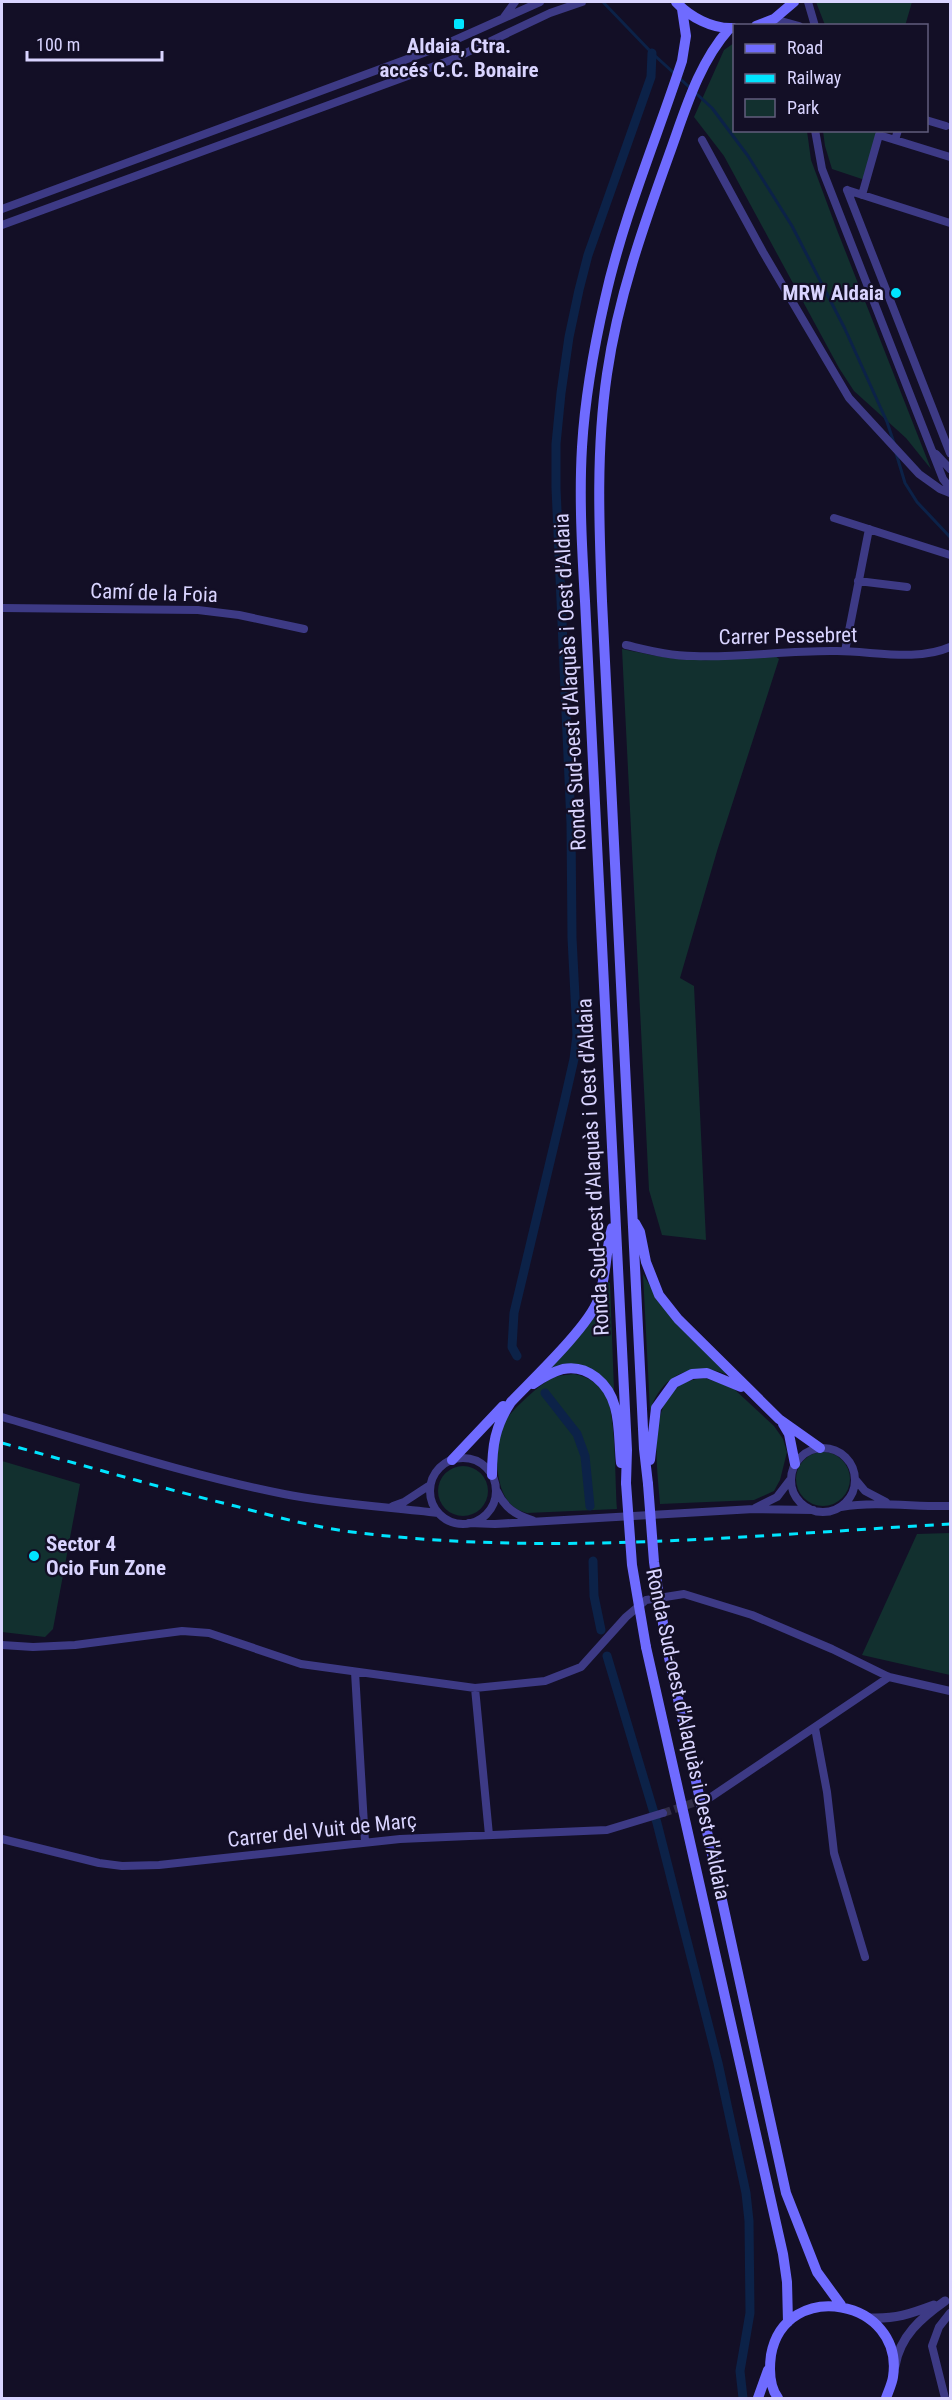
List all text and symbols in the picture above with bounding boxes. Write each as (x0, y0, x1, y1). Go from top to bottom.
marker: Aldaia, Ctra. accés C.C. Bonaire (452, 17, 466, 31)
scale bar (27, 24, 162, 62)
legend (733, 24, 928, 132)
text: 100 m (36, 34, 80, 55)
place label: Aldaia, Ctra. accés C.C. Bonaire (379, 34, 539, 82)
text: Road (787, 37, 823, 58)
text: Railway (787, 67, 842, 88)
text: Park (787, 97, 819, 118)
place label: MRW Aldaia (783, 281, 884, 305)
marker: MRW Aldaia (889, 286, 903, 300)
street label: Ronda Sud-oest d'Alaquàs i Oest d'Aldaia (549, 513, 591, 851)
street label: Camí de la Foia (90, 579, 218, 607)
street label: Carrer Pessebret (719, 623, 857, 649)
street label: Ronda Sud-oest d'Alaquàs i Oest d'Aldaia (572, 998, 614, 1336)
place label: Sector 4 Ocio Fun Zone (46, 1532, 166, 1580)
marker: Sector 4 Ocio Fun Zone (27, 1549, 41, 1563)
street label: Ronda Sud-oest d'Alaquàs i Oest d'Aldaia (641, 1566, 735, 1902)
street label: Carrer del Vuit de Març (226, 1808, 418, 1852)

